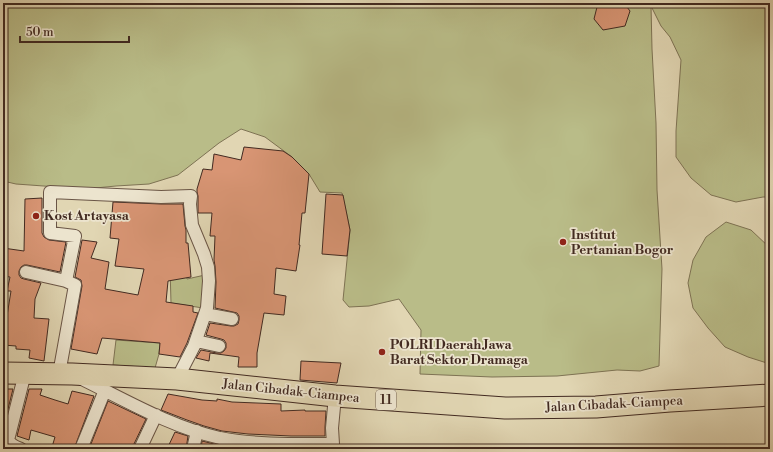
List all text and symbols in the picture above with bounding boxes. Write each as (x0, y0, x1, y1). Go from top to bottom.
scale bar (20, 18, 129, 44)
text: 50 m (26, 25, 54, 40)
place label: Kost Artayasa (44, 208, 130, 224)
marker: Kost Artayasa (31, 211, 41, 221)
place label: Institut Pertanian Bogor (571, 227, 674, 258)
marker: Institut Pertanian Bogor (558, 237, 568, 247)
place label: POLRI Daerah Jawa Barat Sektor Dramaga (390, 337, 529, 368)
marker: POLRI Daerah Jawa Barat Sektor Dramaga (377, 347, 387, 357)
street label: Jalan Cibadak-Ciampea (221, 376, 361, 406)
road number: 11 (376, 390, 396, 410)
street label: Jalan Cibadak-Ciampea (544, 392, 684, 416)

